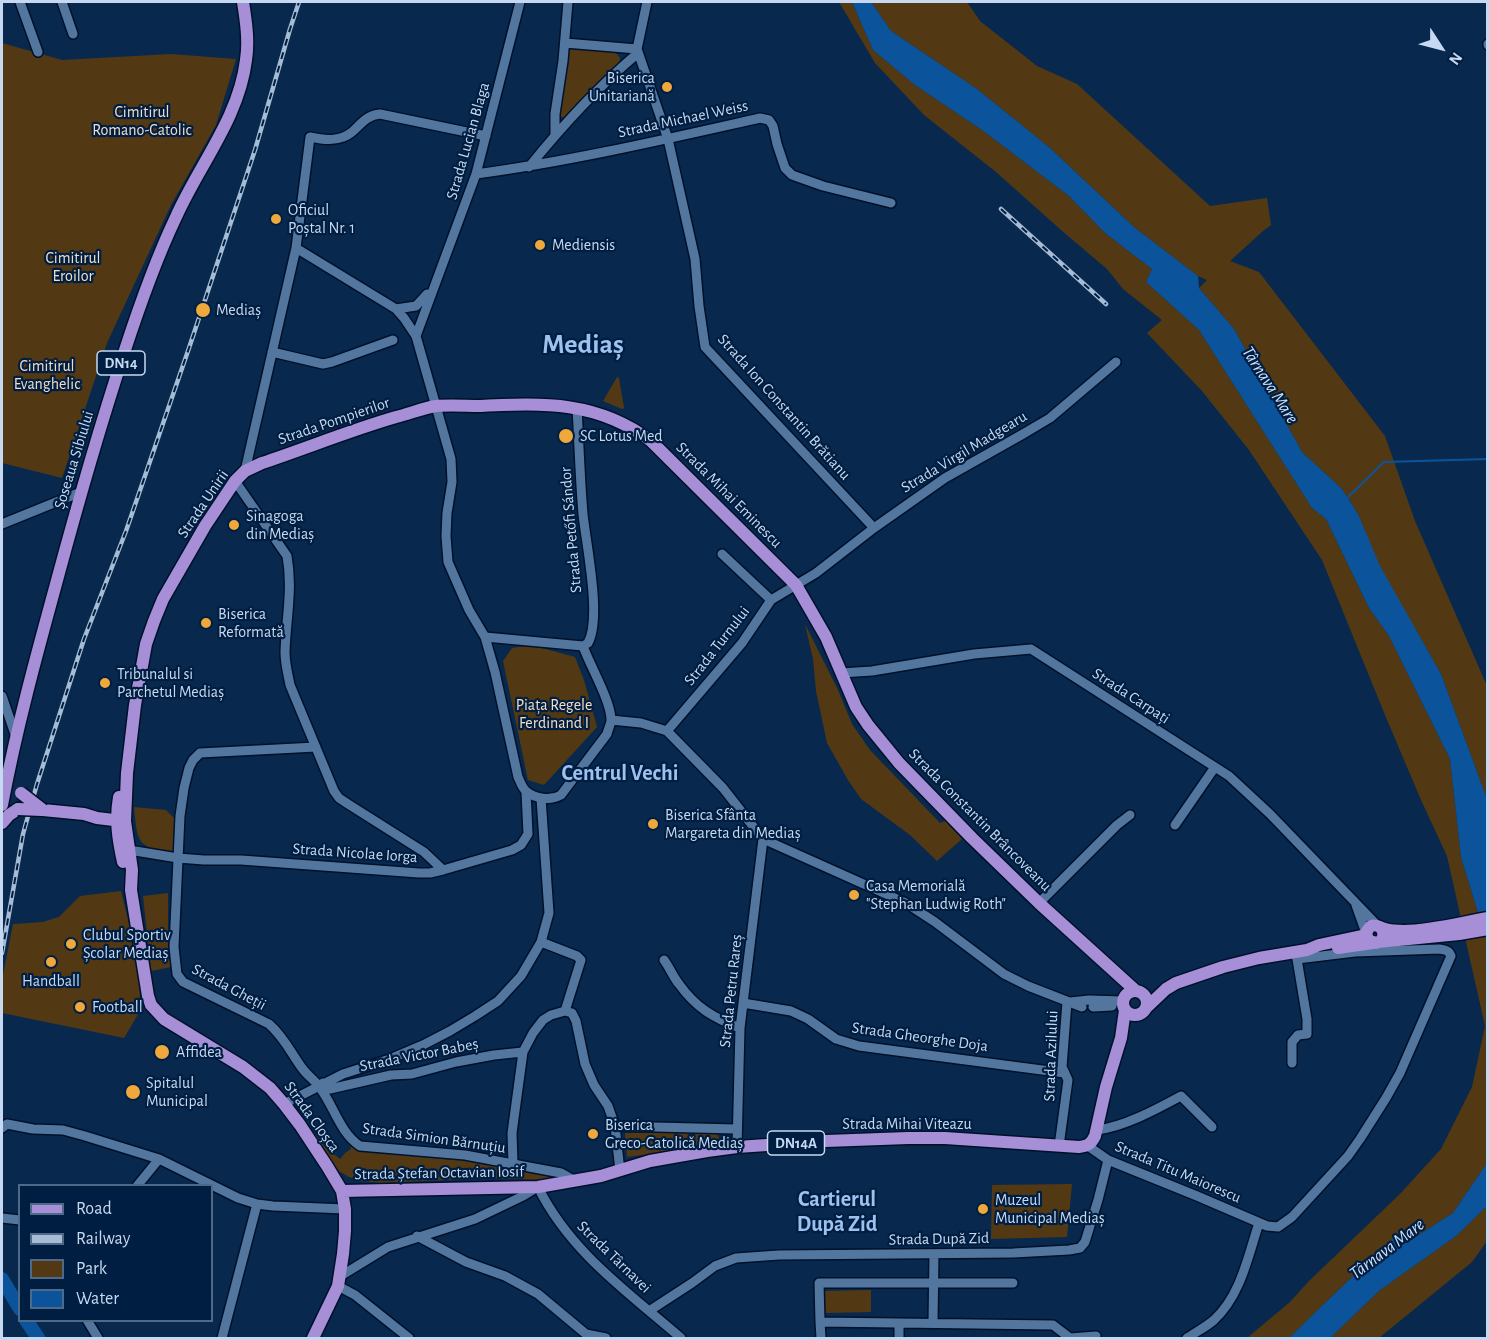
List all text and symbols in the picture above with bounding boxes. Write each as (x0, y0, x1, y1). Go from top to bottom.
north arrow (1411, 18, 1471, 78)
text: N (1446, 49, 1465, 68)
place label: Biserica Unitariană (589, 68, 655, 106)
street label: Strada Lucian Blaga (442, 80, 494, 202)
marker: Biserica Unitariană (660, 80, 674, 94)
street label: Strada Michael Weiss (616, 96, 750, 142)
park label: Cimitirul Romano-Catolic (92, 102, 192, 140)
place label: Oficiul Poștal Nr. 1 (288, 200, 355, 238)
marker: Oficiul Poștal Nr. 1 (269, 212, 283, 226)
place label: Mediensis (552, 235, 615, 255)
marker: Mediensis (533, 238, 547, 252)
park label: Cimitirul Eroilor (45, 248, 101, 286)
place label: Mediaș (216, 300, 261, 320)
marker: Mediaș (194, 301, 212, 319)
district label: Mediaș (542, 328, 624, 362)
street label: Strada Ion Constantin Brătianu (713, 330, 855, 484)
water label: Târnava Mare (1237, 342, 1303, 428)
road number: DN14 (97, 351, 145, 375)
park label: Cimitirul Evanghelic (14, 356, 80, 394)
street label: Strada Pompierilor (276, 393, 392, 449)
street label: Strada Virgil Madgearu (898, 407, 1030, 497)
street label: Șoseaua Sibiului (50, 409, 98, 511)
place label: SC Lotus Med (580, 426, 663, 446)
marker: SC Lotus Med (557, 427, 575, 445)
street label: Strada Mihai Eminescu (672, 438, 786, 552)
street label: Strada Unirii (173, 466, 233, 542)
street label: Strada Petőfi Sándor (556, 466, 586, 594)
place label: Sinagoga din Mediaș (246, 506, 314, 544)
marker: Sinagoga din Mediaș (227, 518, 241, 532)
street label: Strada Turnului (680, 602, 754, 690)
place label: Biserica Reformată (218, 604, 284, 642)
marker: Biserica Reformată (199, 616, 213, 630)
place label: Tribunalul si Parchetul Mediaș (117, 664, 224, 702)
street label: Strada Carpați (1089, 664, 1173, 728)
marker: Tribunalul si Parchetul Mediaș (98, 676, 112, 690)
park label: Piața Regele Ferdinand I (516, 695, 592, 733)
street label: Strada Constantin Brâncoveanu (905, 745, 1055, 895)
district label: Centrul Vechi (562, 760, 678, 786)
place label: Biserica Sfânta Margareta din Mediaș (665, 805, 801, 843)
marker: Biserica Sfânta Margareta din Mediaș (646, 817, 660, 831)
street label: Strada Nicolae Iorga (292, 839, 418, 867)
place label: Casa Memorială "Stephan Ludwig Roth" (866, 876, 1006, 914)
marker: Casa Memorială "Stephan Ludwig Roth" (847, 888, 861, 902)
place label: Clubul Sportiv Școlar Mediaș (83, 925, 171, 963)
street label: Strada Petru Rareș (716, 933, 746, 1049)
marker: Clubul Sportiv Școlar Mediaș (64, 937, 78, 951)
marker: Handball (44, 955, 58, 969)
street label: Strada Gheții (189, 959, 269, 1015)
place label: Handball (22, 971, 80, 991)
place label: Football (92, 997, 143, 1017)
marker: Football (73, 1000, 87, 1014)
street label: Strada Azilului (1040, 1010, 1062, 1102)
street label: Strada Gheorghe Doja (851, 1018, 989, 1056)
street label: Strada Victor Babeș (358, 1034, 480, 1076)
place label: Affidea (176, 1042, 222, 1062)
marker: Affidea (153, 1043, 171, 1061)
place label: Spitalul Municipal (146, 1073, 208, 1111)
street label: Strada Cloșca (280, 1078, 344, 1156)
marker: Spitalul Municipal (124, 1083, 142, 1101)
street label: Strada Mihai Viteazu (842, 1114, 972, 1134)
place label: Biserica Greco-Catolică Mediaș (605, 1115, 743, 1153)
street label: Strada Simion Bărnuțiu (361, 1118, 507, 1158)
marker: Biserica Greco-Catolică Mediaș (586, 1127, 600, 1141)
road number: DN14A (768, 1131, 824, 1155)
street label: Strada Titu Maiorescu (1112, 1137, 1244, 1207)
street label: Strada Ștefan Octavian Iosif (354, 1162, 524, 1184)
legend (18, 1184, 213, 1322)
district label: Cartierul După Zid (797, 1186, 877, 1238)
place label: Muzeul Municipal Mediaș (995, 1190, 1105, 1228)
text: Road (76, 1200, 112, 1218)
marker: Muzeul Municipal Mediaș (976, 1202, 990, 1216)
water label: Târnava Mare (1345, 1214, 1429, 1284)
street label: Strada Târnavei (573, 1217, 655, 1297)
street label: Strada După Zid (889, 1229, 989, 1249)
text: Railway (76, 1230, 130, 1248)
text: Park (76, 1260, 107, 1278)
text: Water (76, 1290, 119, 1308)

